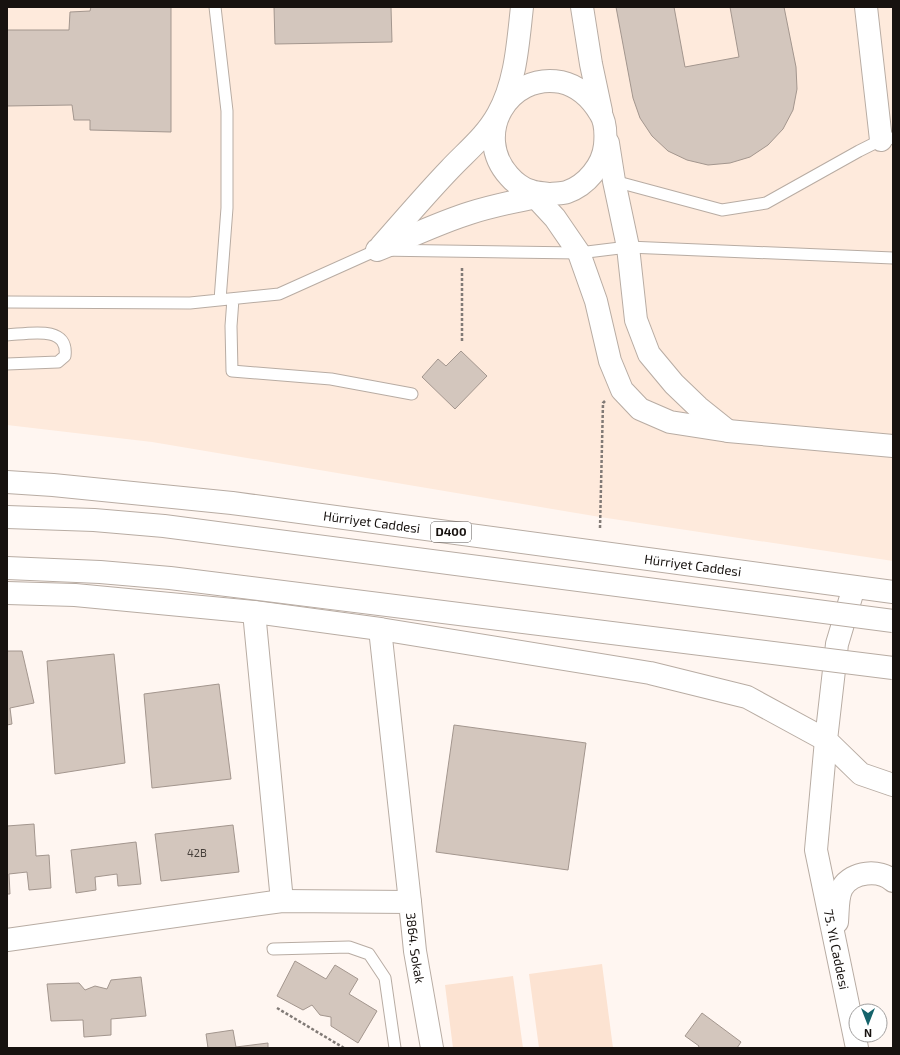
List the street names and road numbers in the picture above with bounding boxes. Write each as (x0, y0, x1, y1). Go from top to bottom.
street label: Hürriyet Caddesi (322, 507, 421, 536)
road number: D400 (431, 522, 471, 542)
street label: Hürriyet Caddesi (643, 551, 742, 579)
street label: 75. Yıl Caddesi (820, 908, 853, 991)
street label: 3864. Sokak (403, 912, 429, 985)

